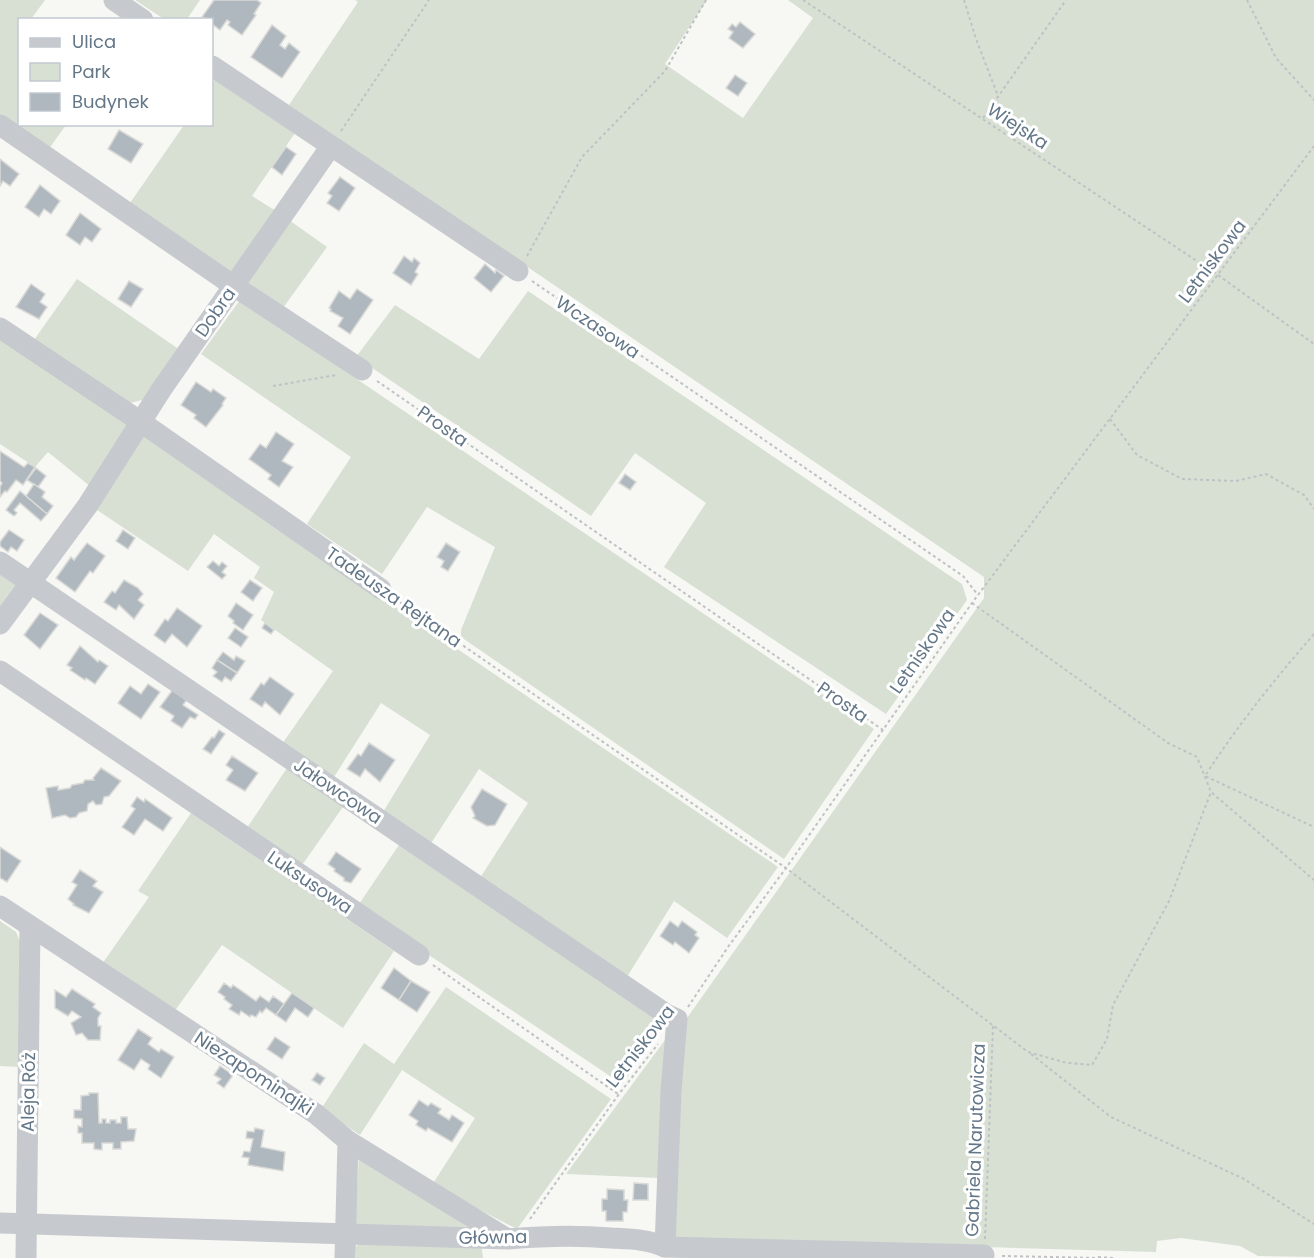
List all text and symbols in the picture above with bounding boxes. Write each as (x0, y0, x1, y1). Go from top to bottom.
legend (18, 18, 213, 126)
text: Ulica (72, 29, 116, 54)
text: Park (72, 59, 111, 84)
text: Budynek (72, 89, 150, 114)
street label: Wiejska (982, 97, 1054, 155)
street label: Letniskowa (1172, 214, 1252, 308)
street label: Dobra (189, 282, 241, 342)
street label: Wczasowa (551, 290, 645, 364)
street label: Prosta (413, 399, 473, 453)
street label: Tadeusza Rejtana (321, 541, 467, 653)
street label: Letniskowa (883, 603, 961, 699)
street label: Prosta (813, 675, 873, 729)
street label: Jałowcowa (289, 752, 387, 830)
street label: Luksusowa (263, 844, 357, 920)
street label: Letniskowa (600, 999, 680, 1093)
street label: Niezapominajki (190, 1025, 318, 1121)
street label: Gabriela Narutowicza (959, 1043, 991, 1237)
street label: Aleja Róż (15, 1052, 41, 1132)
street label: Główna (459, 1224, 527, 1250)

